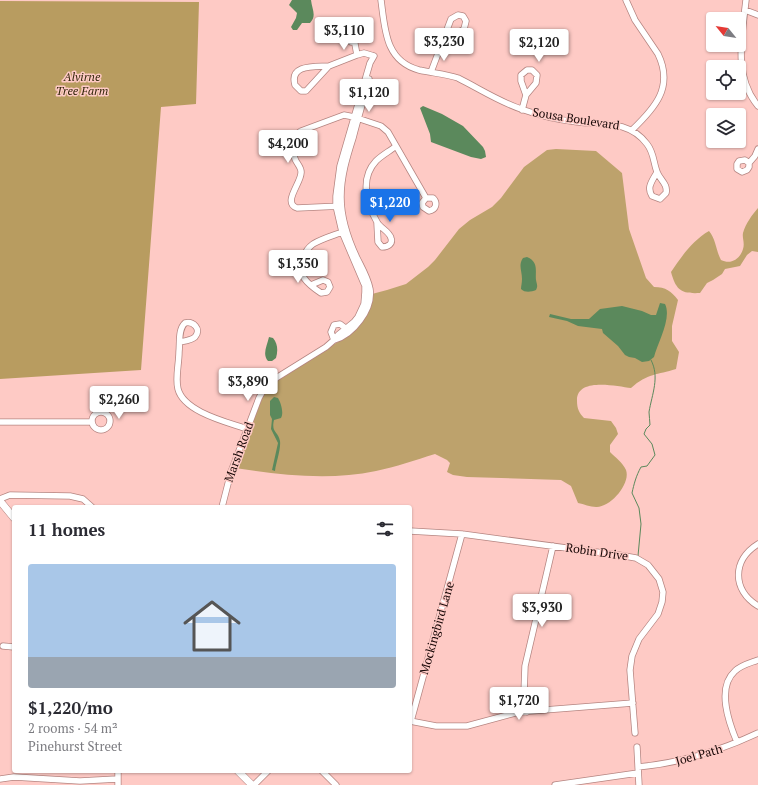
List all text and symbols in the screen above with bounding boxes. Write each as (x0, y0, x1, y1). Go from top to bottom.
north arrow (706, 12, 746, 52)
map controls (706, 12, 746, 148)
pin: $3,110 (311, 17, 377, 51)
text: $3,110 (324, 21, 364, 39)
pin: $3,230 (411, 28, 477, 62)
pin: $2,120 (506, 29, 572, 63)
text: $3,230 (424, 32, 464, 50)
text: $2,120 (519, 33, 559, 51)
button: locate (706, 60, 746, 100)
park label: Alvirne Tree Farm (56, 69, 108, 98)
pin: $1,120 (336, 79, 402, 113)
text: $1,120 (349, 83, 389, 101)
street label: Sousa Boulevard (532, 104, 621, 133)
button: layers (706, 108, 746, 148)
pin: $4,200 (255, 130, 321, 164)
text: $4,200 (268, 134, 308, 152)
pin: $1,220 (357, 189, 423, 223)
text: $1,220 (370, 193, 410, 211)
pin: $1,350 (265, 250, 331, 284)
text: $1,350 (278, 254, 318, 272)
pin: $3,890 (215, 368, 281, 402)
text: $3,890 (228, 372, 268, 390)
pin: $2,260 (86, 386, 152, 420)
text: $2,260 (99, 390, 139, 408)
street label: Marsh Road (221, 419, 256, 484)
text: 11 homes (28, 518, 105, 541)
icon: filters (374, 518, 396, 540)
street label: Robin Drive (565, 540, 629, 563)
street label: Mockingbird Lane (416, 580, 457, 676)
icon: home (176, 590, 248, 662)
pin: $3,930 (509, 594, 575, 628)
text: $3,930 (522, 598, 562, 616)
pin: $1,720 (486, 687, 552, 721)
text: $1,720 (499, 691, 539, 709)
text: $1,220/mo (28, 696, 113, 719)
text: 2 rooms · 54 m² (28, 719, 118, 737)
text: Pinehurst Street (28, 737, 122, 755)
street label: Joel Path (674, 741, 724, 768)

